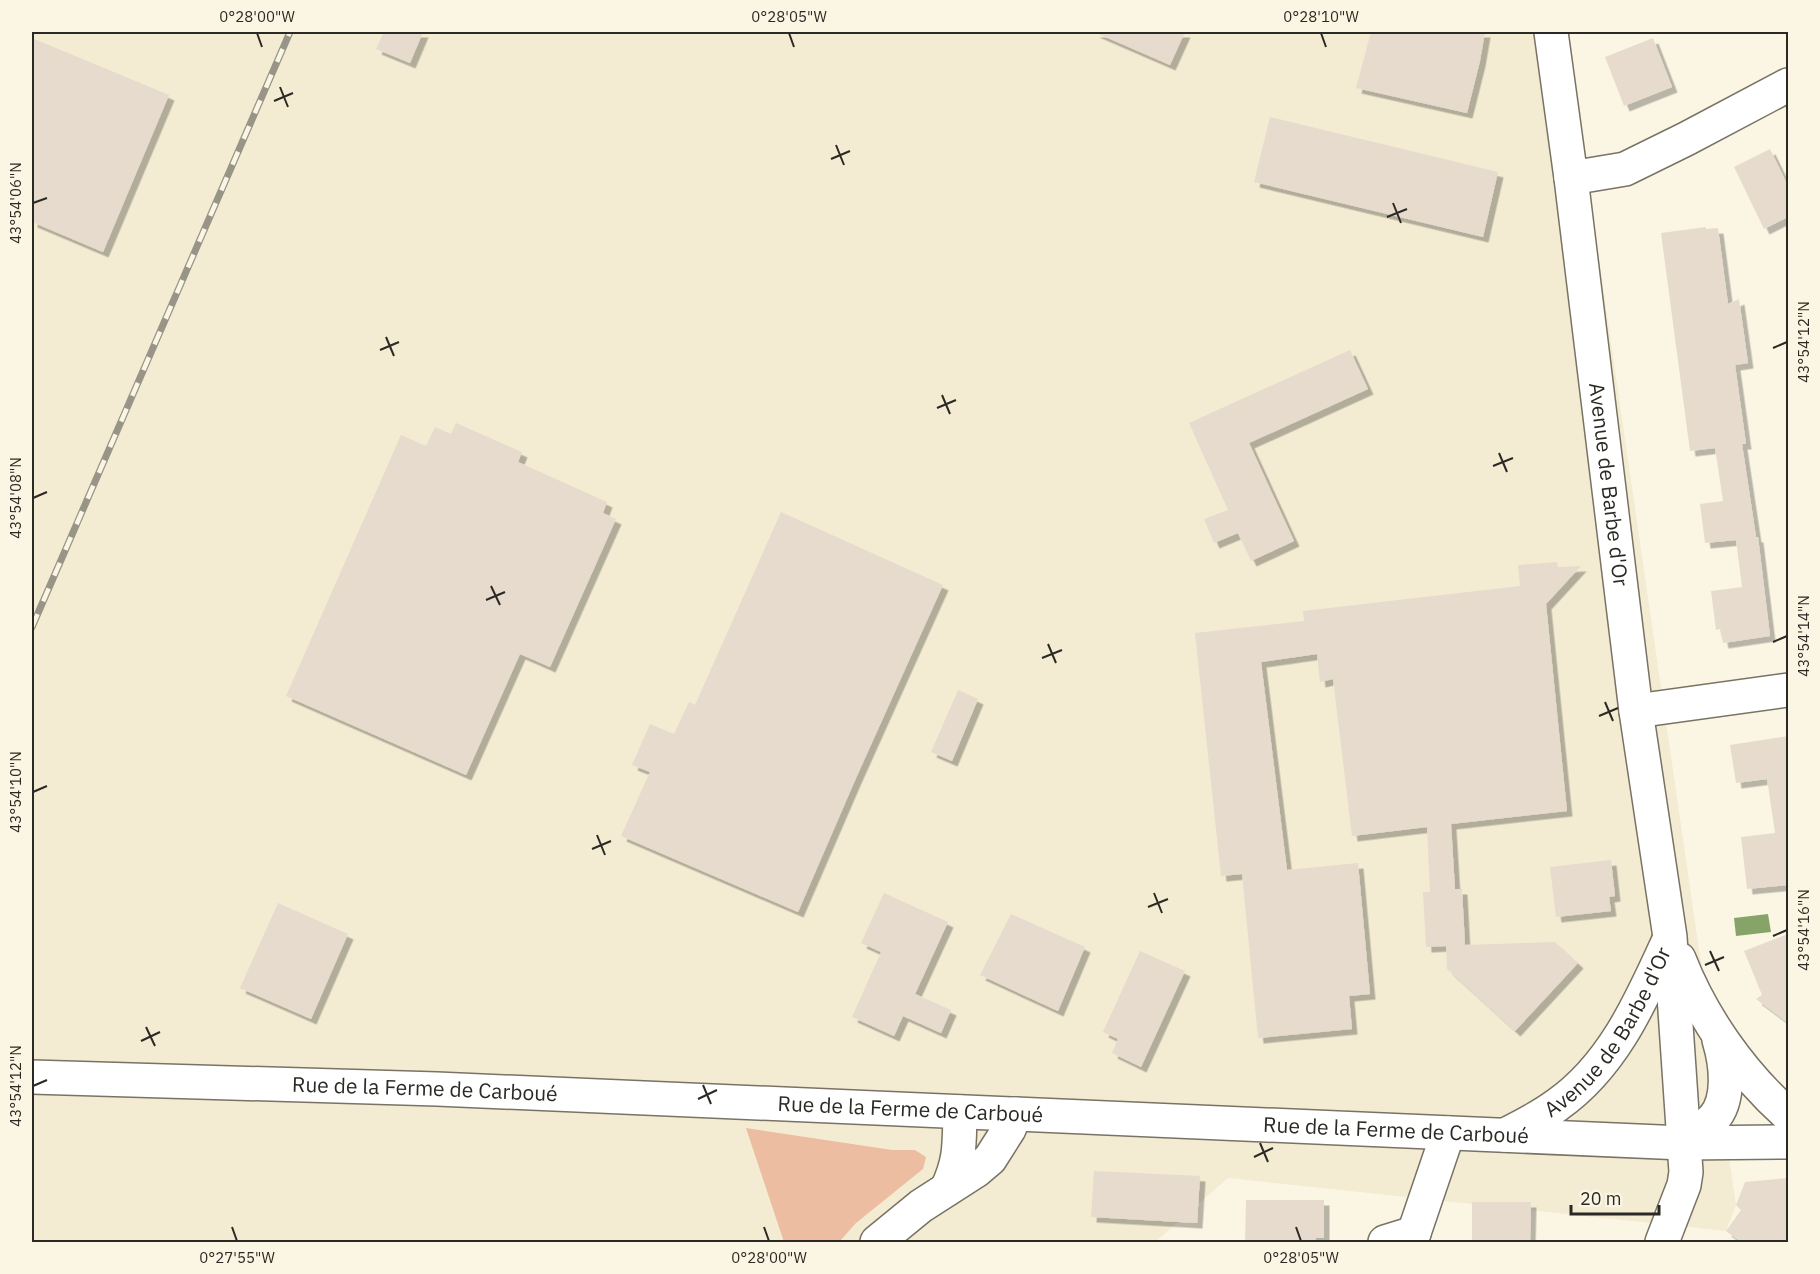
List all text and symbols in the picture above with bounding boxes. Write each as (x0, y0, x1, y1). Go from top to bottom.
text: 0°28'00"W (219, 7, 295, 26)
text: 0°28'05"W (751, 7, 827, 26)
text: 0°28'10"W (1283, 7, 1359, 26)
text: 43°54'06"N (6, 162, 25, 244)
text: 43°54'12"N (1794, 301, 1813, 383)
street label: Avenue de Barbe d'Or (1583, 381, 1636, 588)
text: 43°54'08"N (6, 457, 25, 539)
text: 43°54'14"N (1794, 595, 1813, 677)
text: 43°54'10"N (6, 751, 25, 833)
text: 43°54'16"N (1794, 889, 1813, 971)
street label: Avenue de Barbe d'Or (1538, 942, 1677, 1123)
text: 43°54'12"N (6, 1045, 25, 1127)
street label: Rue de la Ferme de Carboué (292, 1070, 558, 1107)
street label: Rue de la Ferme de Carboué (777, 1089, 1044, 1128)
street label: Rue de la Ferme de Carboué (1263, 1110, 1529, 1149)
scale bar (1571, 1178, 1660, 1216)
text: 20 m (1580, 1187, 1622, 1210)
text: 0°27'55"W (199, 1248, 275, 1267)
text: 0°28'00"W (731, 1248, 807, 1267)
text: 0°28'05"W (1263, 1248, 1339, 1267)

